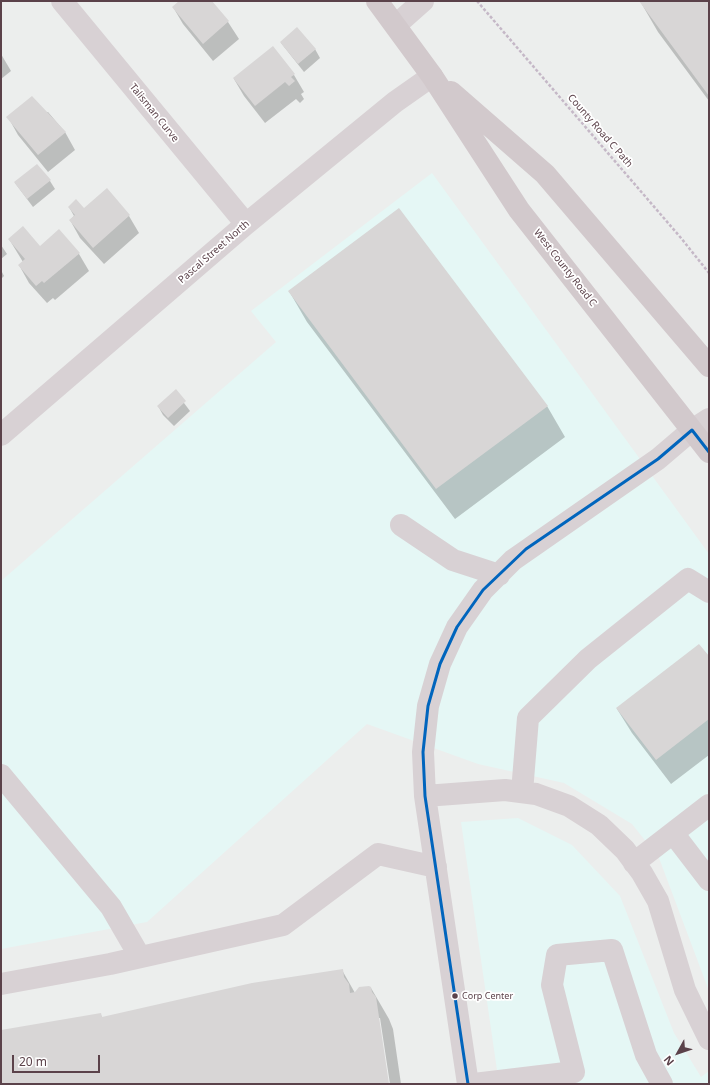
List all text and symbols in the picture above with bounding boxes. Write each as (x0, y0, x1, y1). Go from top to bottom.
street label: Talisman Curve (127, 81, 181, 145)
street label: County Road C Path (565, 92, 635, 170)
street label: Pascal Street North (176, 218, 252, 286)
street label: West County Road C (531, 227, 599, 309)
marker: Corp Center (450, 991, 460, 1001)
place label: Corp Center (462, 991, 513, 1001)
north arrow (658, 1033, 698, 1073)
scale bar (14, 1047, 102, 1073)
text: 20 m (19, 1053, 47, 1070)
text: N (660, 1053, 677, 1069)

